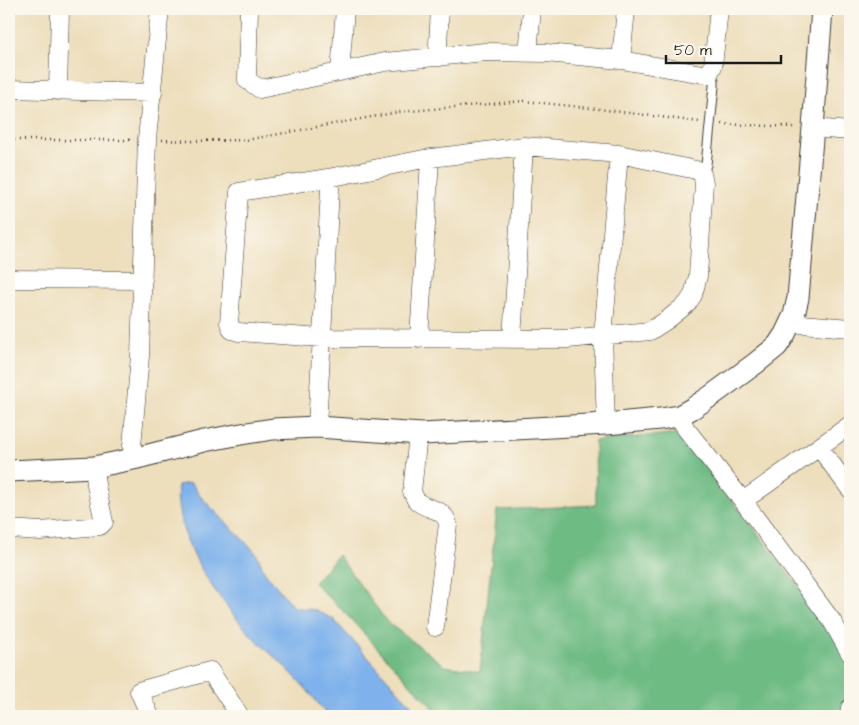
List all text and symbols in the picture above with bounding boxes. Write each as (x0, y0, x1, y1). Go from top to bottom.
scale bar (666, 32, 782, 64)
text: 50 m (674, 40, 712, 61)

